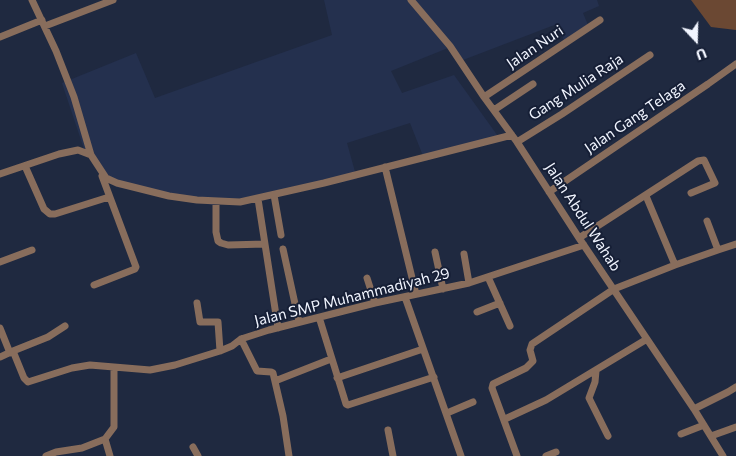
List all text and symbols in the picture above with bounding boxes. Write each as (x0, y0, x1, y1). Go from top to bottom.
north arrow (671, 15, 721, 65)
street label: Jalan Nuri (503, 21, 567, 73)
text: U (694, 45, 709, 64)
street label: Gang Mulia Raja (525, 50, 627, 124)
street label: Jalan Gang Telaga (581, 77, 689, 157)
street label: Jalan Abdul Wahab (541, 159, 625, 275)
street label: Jalan SMP Muhammadiyah 29 (252, 264, 452, 330)

